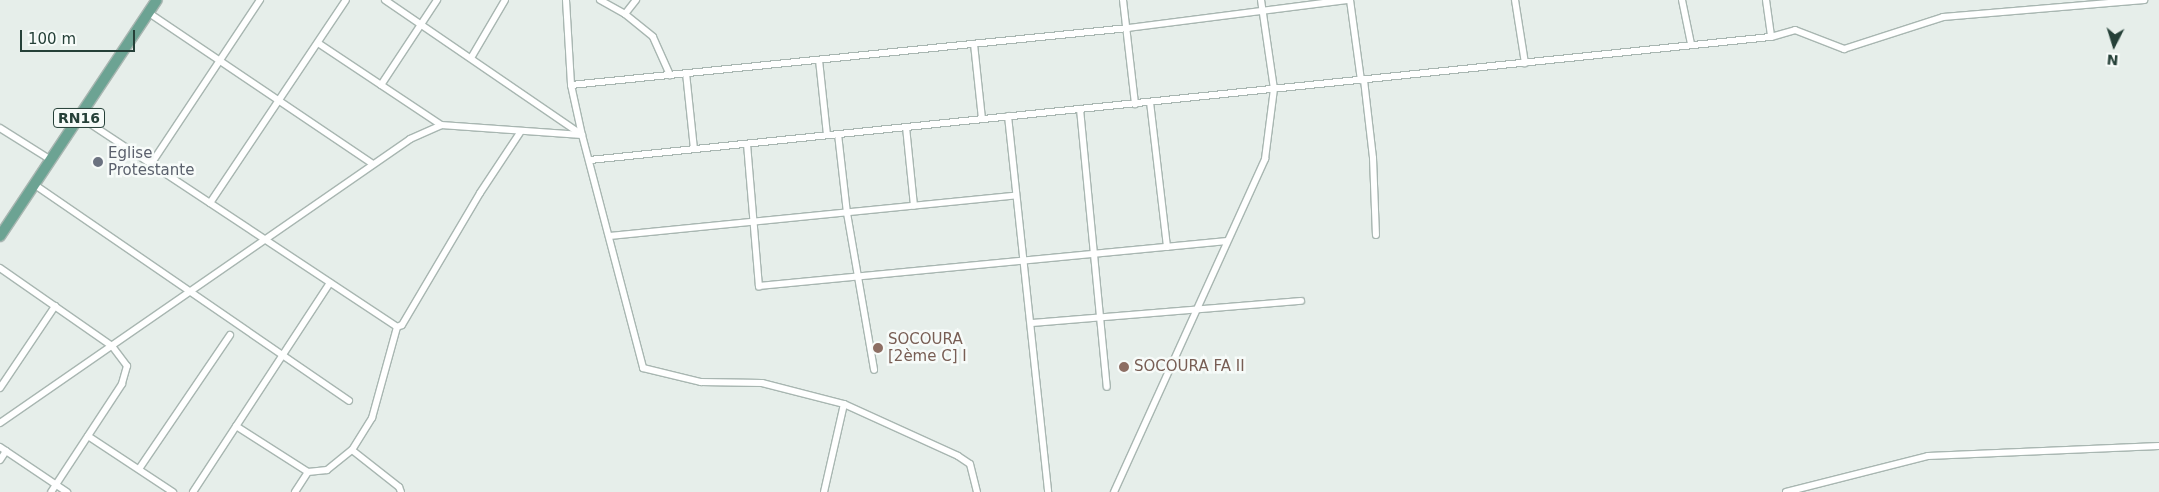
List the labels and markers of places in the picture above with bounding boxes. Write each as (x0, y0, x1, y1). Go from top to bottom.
place label: Eglise Protestante (108, 144, 194, 179)
marker: Eglise Protestante (92, 156, 104, 168)
place label: SOCOURA [2ème C] I (888, 330, 967, 365)
marker: SOCOURA [2ème C] I (872, 342, 884, 354)
place label: SOCOURA FA II (1134, 358, 1245, 376)
marker: SOCOURA FA II (1118, 361, 1130, 373)

